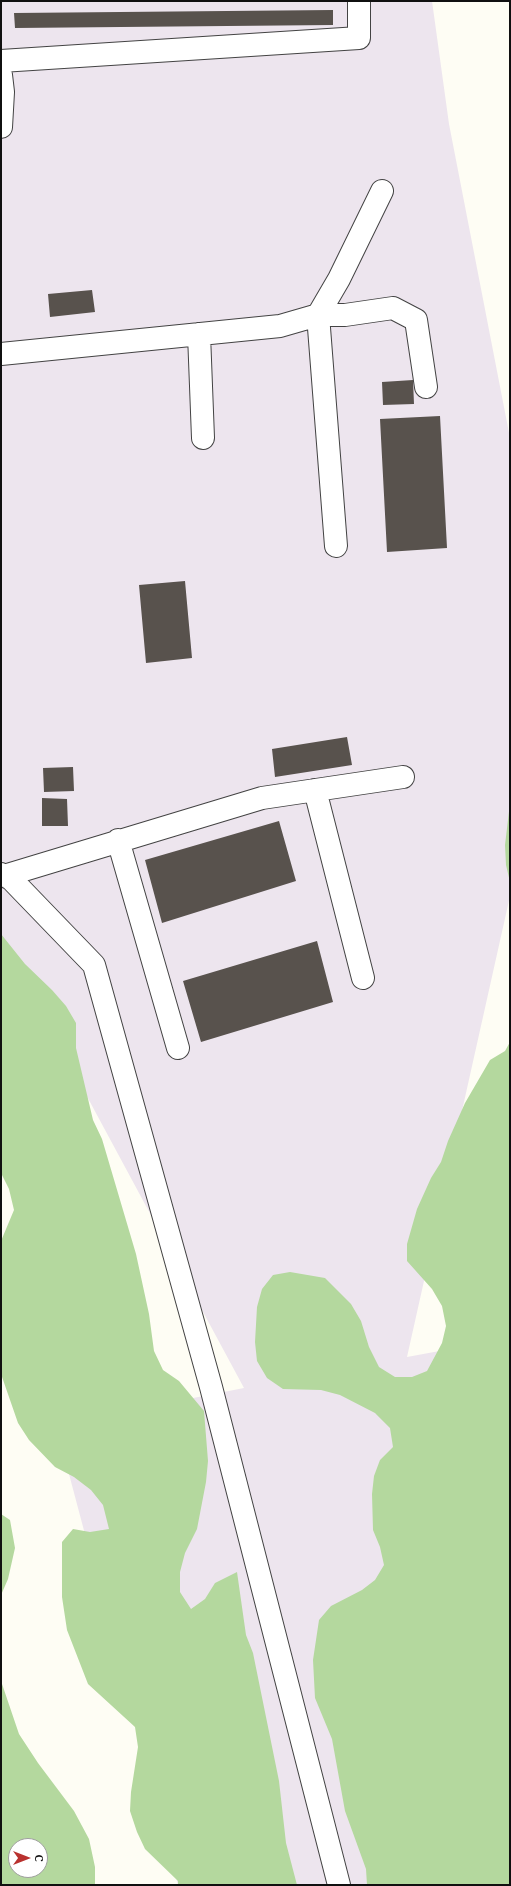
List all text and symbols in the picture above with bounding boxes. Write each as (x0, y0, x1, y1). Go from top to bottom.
north arrow (8, 1838, 48, 1878)
text: С (32, 1854, 47, 1862)

